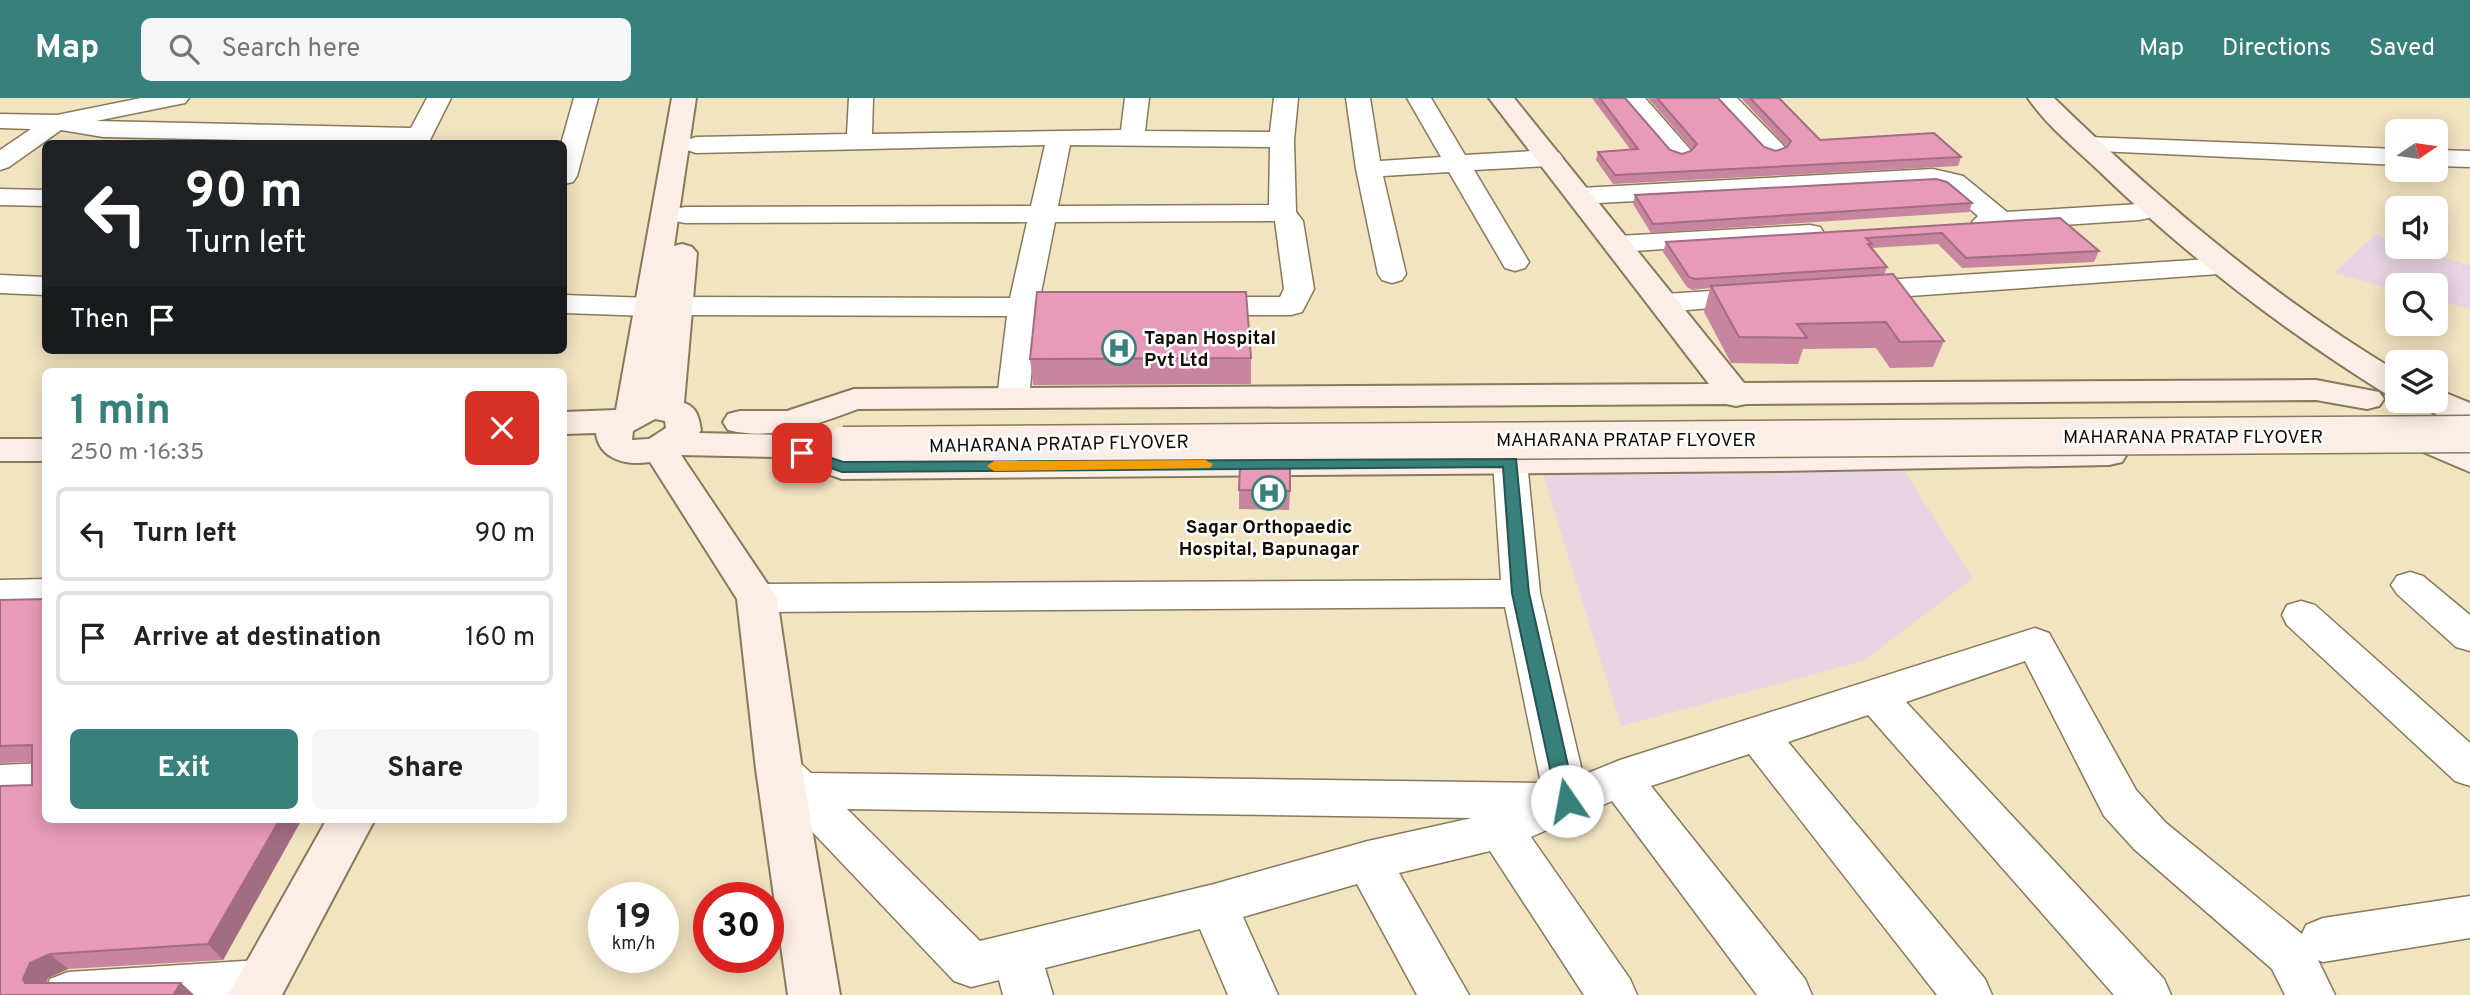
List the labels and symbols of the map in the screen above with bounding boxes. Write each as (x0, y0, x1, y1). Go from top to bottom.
north arrow (2385, 119, 2448, 182)
place label: Tapan Hospital Pvt Ltd (1144, 327, 1276, 373)
hospital icon: Tapan Hospital Pvt Ltd (1100, 329, 1138, 367)
pin (772, 423, 832, 483)
street label: MAHARANA PRATAP FLYOVER (2063, 426, 2323, 450)
street label: MAHARANA PRATAP FLYOVER (1496, 429, 1756, 453)
street label: MAHARANA PRATAP FLYOVER (929, 431, 1189, 459)
hospital icon: Sagar Orthopaedic Hospital, Bapunagar (1250, 474, 1288, 512)
place label: Sagar Orthopaedic Hospital, Bapunagar (1179, 516, 1359, 562)
position arrow (1530, 764, 1604, 838)
speed limit sign: 30 (693, 882, 784, 973)

